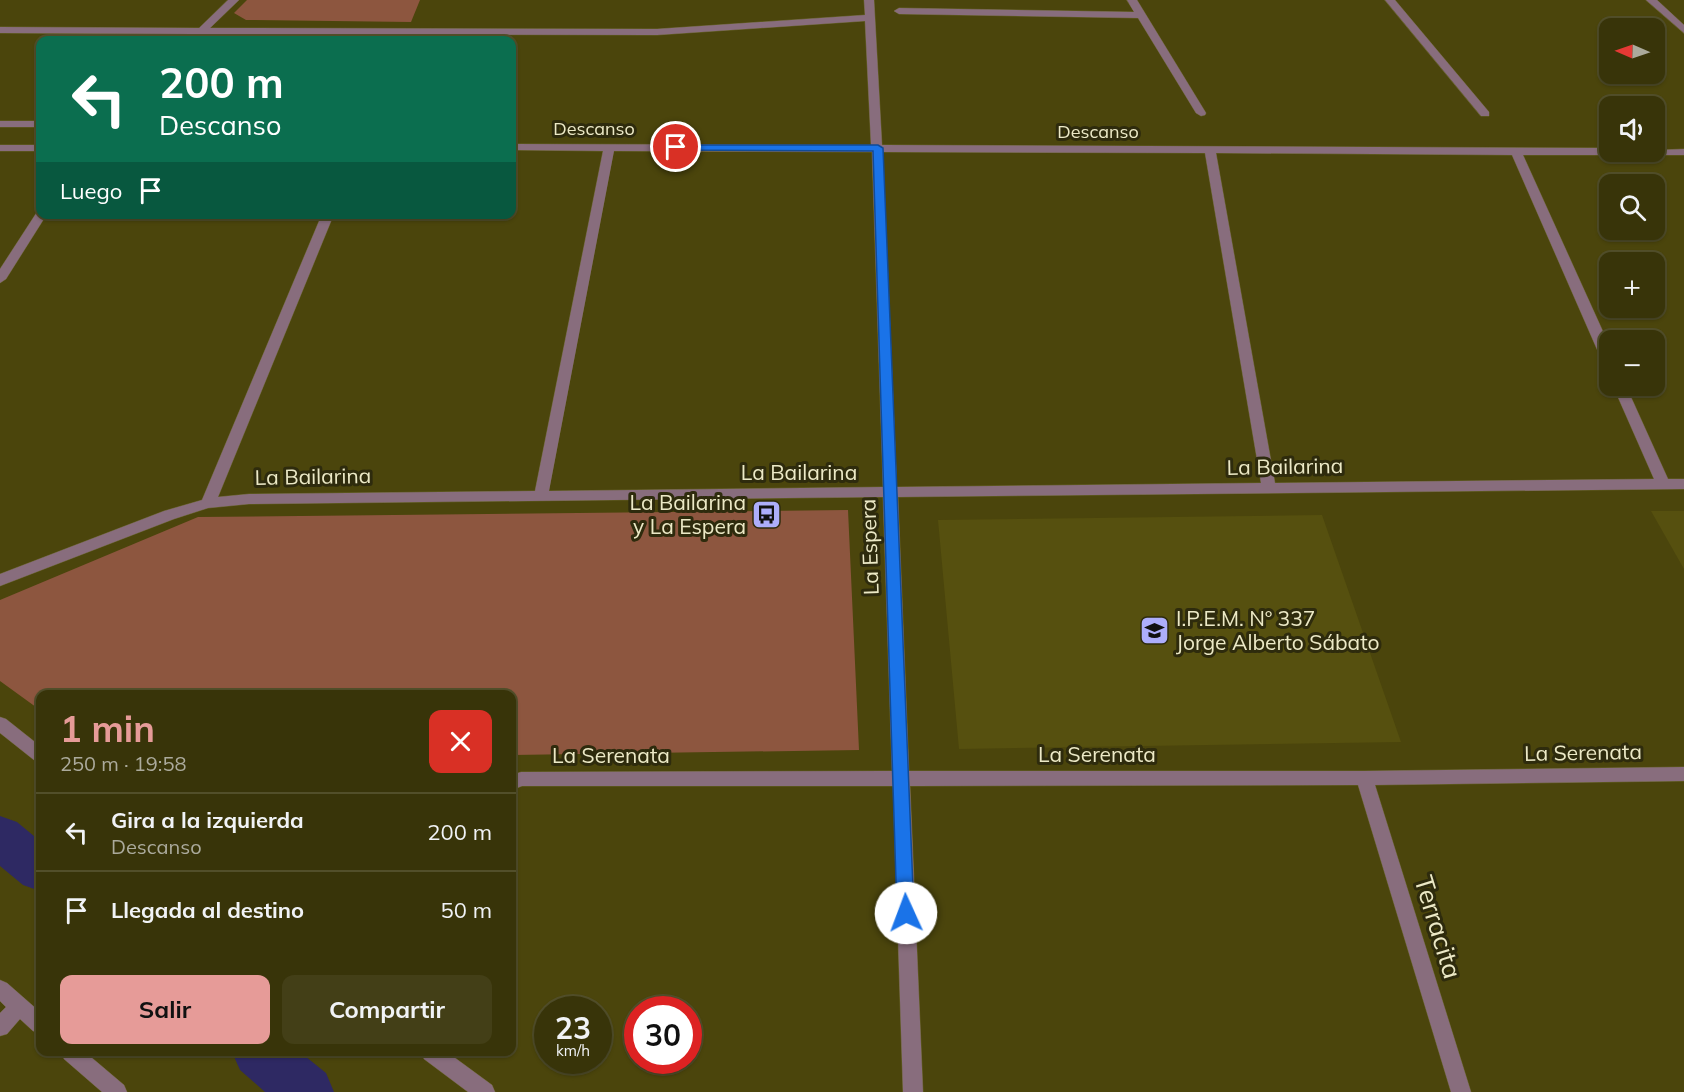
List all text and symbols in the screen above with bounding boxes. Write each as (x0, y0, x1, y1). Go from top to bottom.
north arrow (1599, 18, 1665, 84)
map controls (1599, 18, 1665, 396)
text: 200 m (159, 56, 284, 109)
icon: left (60, 60, 138, 138)
button: sound (1599, 96, 1665, 162)
text: Descanso (159, 108, 281, 142)
street label: Descanso (553, 117, 635, 140)
street label: Descanso (1057, 120, 1139, 143)
pin (650, 121, 701, 172)
icon: arrive (659, 130, 692, 163)
icon: arrive (134, 174, 167, 207)
button: search (1599, 174, 1665, 240)
text: Luego (60, 177, 122, 205)
button: + (1599, 252, 1665, 318)
button: − (1599, 330, 1665, 396)
street label: La Bailarina (1226, 452, 1343, 480)
street label: La Bailarina (741, 459, 857, 485)
street label: La Bailarina (254, 462, 371, 490)
place label: La Bailarina y La Espera (629, 489, 746, 539)
street label: La Espera (854, 498, 884, 596)
bus stop icon: La Bailarina y La Espera (751, 499, 783, 531)
place label: I.P.E.M. Nº 337 Jorge Alberto Sábato (1176, 605, 1379, 655)
school or university icon: I.P.E.M. Nº 337 Jorge Alberto Sábato (1139, 615, 1171, 647)
text: 1 min (60, 706, 155, 751)
button: close (429, 710, 492, 773)
street label: La Serenata (1524, 738, 1642, 766)
street label: La Serenata (1038, 741, 1156, 767)
street label: La Serenata (552, 742, 670, 768)
text: 250 m · 19:58 (60, 751, 186, 776)
text: Gira a la izquierda (111, 806, 304, 834)
icon: left (60, 816, 93, 849)
text: 200 m (427, 818, 492, 846)
text: Descanso (111, 834, 202, 859)
street label: Terracita (1407, 871, 1470, 982)
position arrow (874, 881, 938, 945)
icon: arrive (60, 894, 93, 927)
text: Llegada al destino (111, 896, 304, 924)
text: 50 m (441, 896, 492, 924)
button: Salir (60, 975, 270, 1044)
button: Compartir (282, 975, 492, 1044)
speed limit sign: 30 (624, 996, 702, 1074)
text: 23 (555, 1009, 591, 1047)
text: km/h (556, 1041, 590, 1060)

